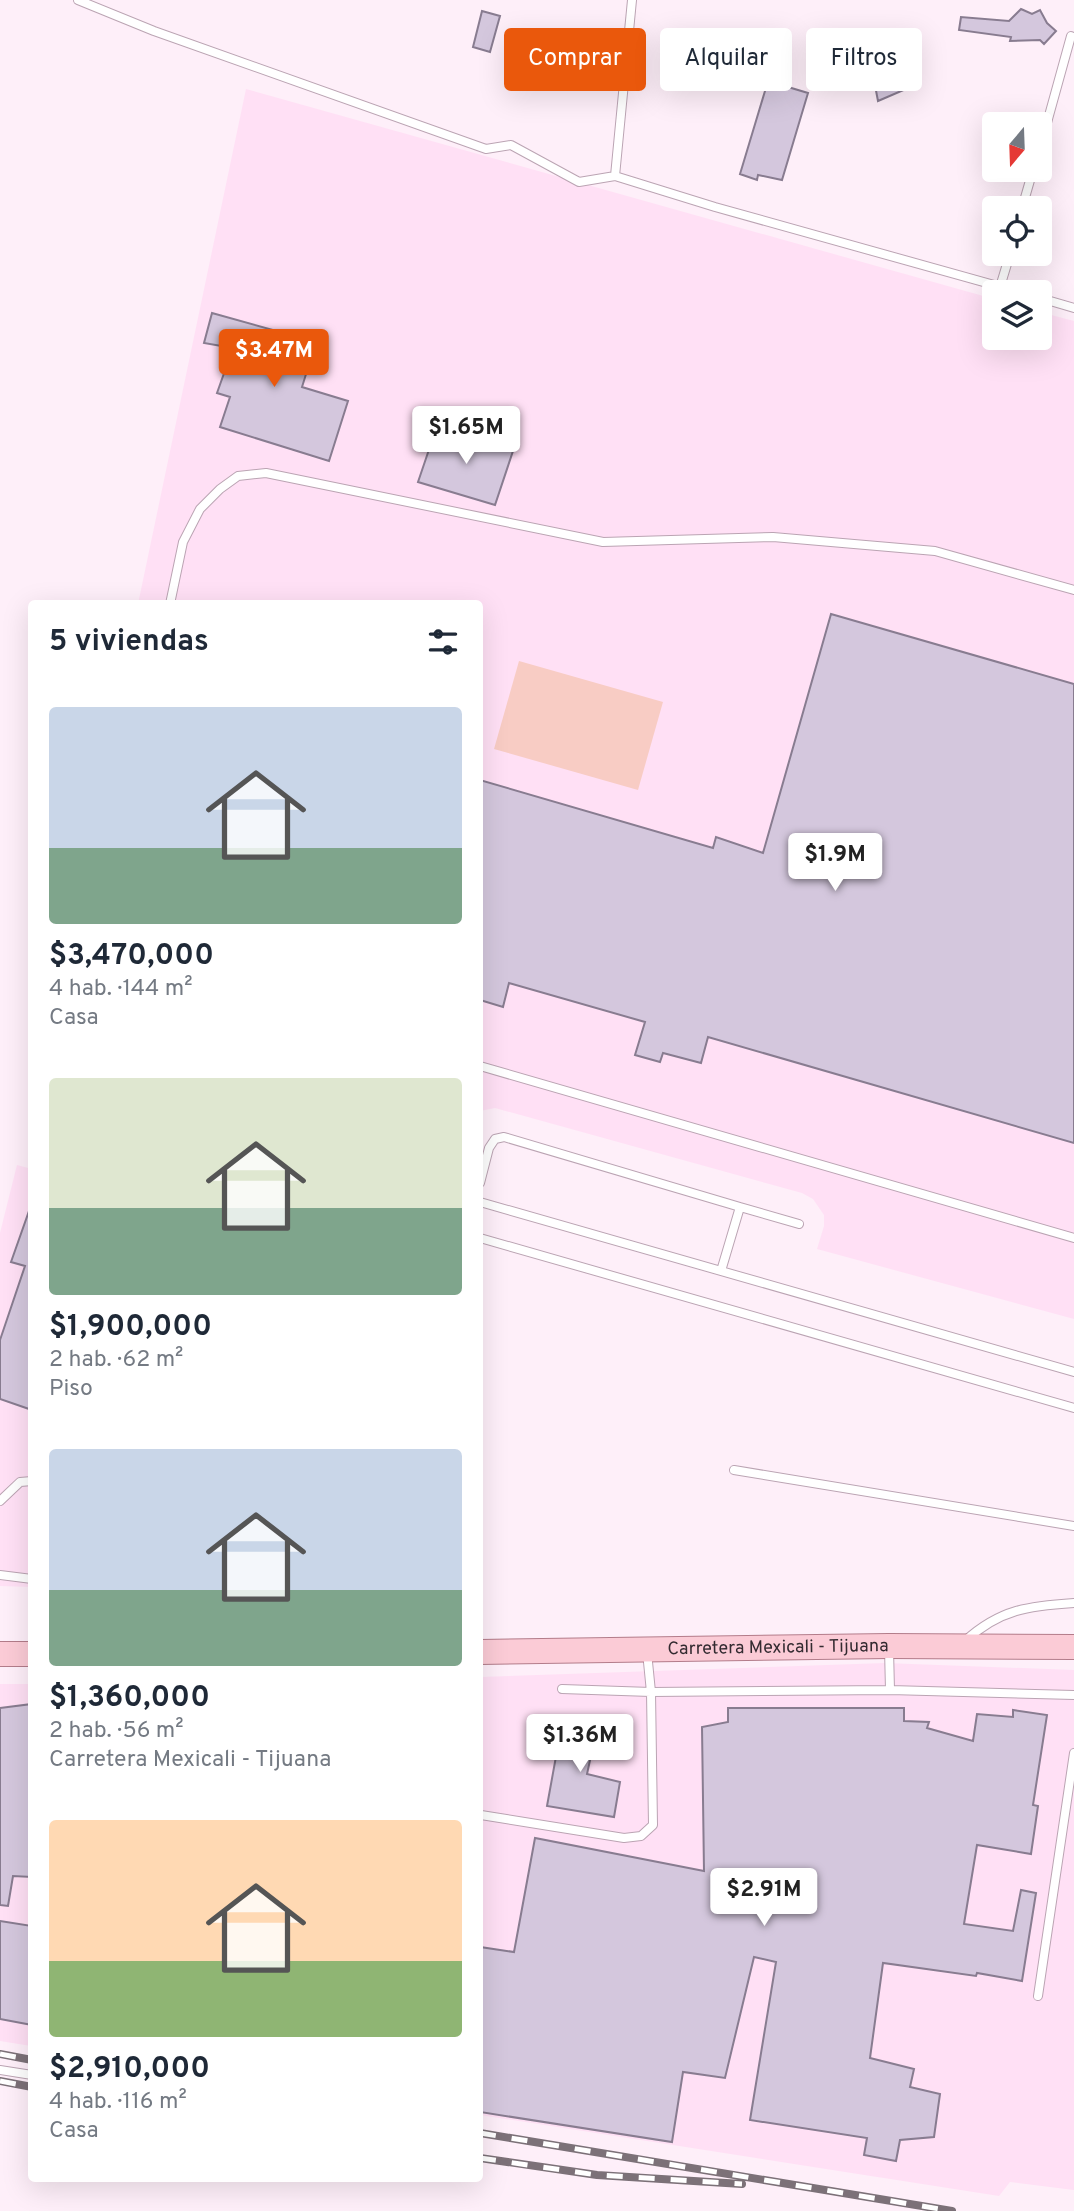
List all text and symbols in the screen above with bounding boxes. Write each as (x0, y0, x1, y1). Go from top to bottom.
chip: Comprar (504, 28, 646, 91)
chip: Alquilar (660, 28, 792, 91)
chip: Filtros (806, 28, 922, 91)
north arrow (982, 112, 1052, 182)
map controls (982, 112, 1052, 350)
button: locate (982, 196, 1052, 266)
button: layers (982, 280, 1052, 350)
pin: $3.47M (217, 330, 331, 389)
text: $3.47M (235, 337, 313, 366)
pin: $1.65M (409, 406, 523, 466)
text: $1.65M (428, 414, 504, 443)
icon: filters (424, 623, 462, 661)
text: 5 viviendas (49, 624, 209, 661)
icon: home (193, 752, 319, 878)
pin: $1.9M (786, 834, 884, 893)
text: $1.9M (804, 841, 866, 870)
text: $3,470,000 (49, 938, 214, 975)
text: 4 hab. · 144 m² (49, 975, 193, 1004)
text: Casa (49, 1004, 99, 1033)
icon: home (193, 1123, 319, 1249)
text: $1,900,000 (49, 1309, 212, 1346)
text: 2 hab. · 62 m² (49, 1346, 183, 1375)
text: Piso (49, 1375, 93, 1404)
icon: home (193, 1494, 319, 1620)
street label: Carretera Mexicali - Tijuana (667, 1635, 889, 1661)
text: $1,360,000 (49, 1680, 210, 1717)
pin: $1.36M (523, 1714, 637, 1774)
text: 2 hab. · 56 m² (49, 1717, 184, 1746)
text: $1.36M (542, 1722, 618, 1751)
text: Carretera Mexicali - Tijuana (49, 1746, 331, 1775)
icon: home (193, 1865, 319, 1991)
pin: $2.91M (707, 1868, 821, 1928)
text: $2.91M (726, 1876, 802, 1905)
text: $2,910,000 (49, 2051, 210, 2088)
text: 4 hab. · 116 m² (49, 2088, 187, 2117)
text: Casa (49, 2117, 99, 2146)

